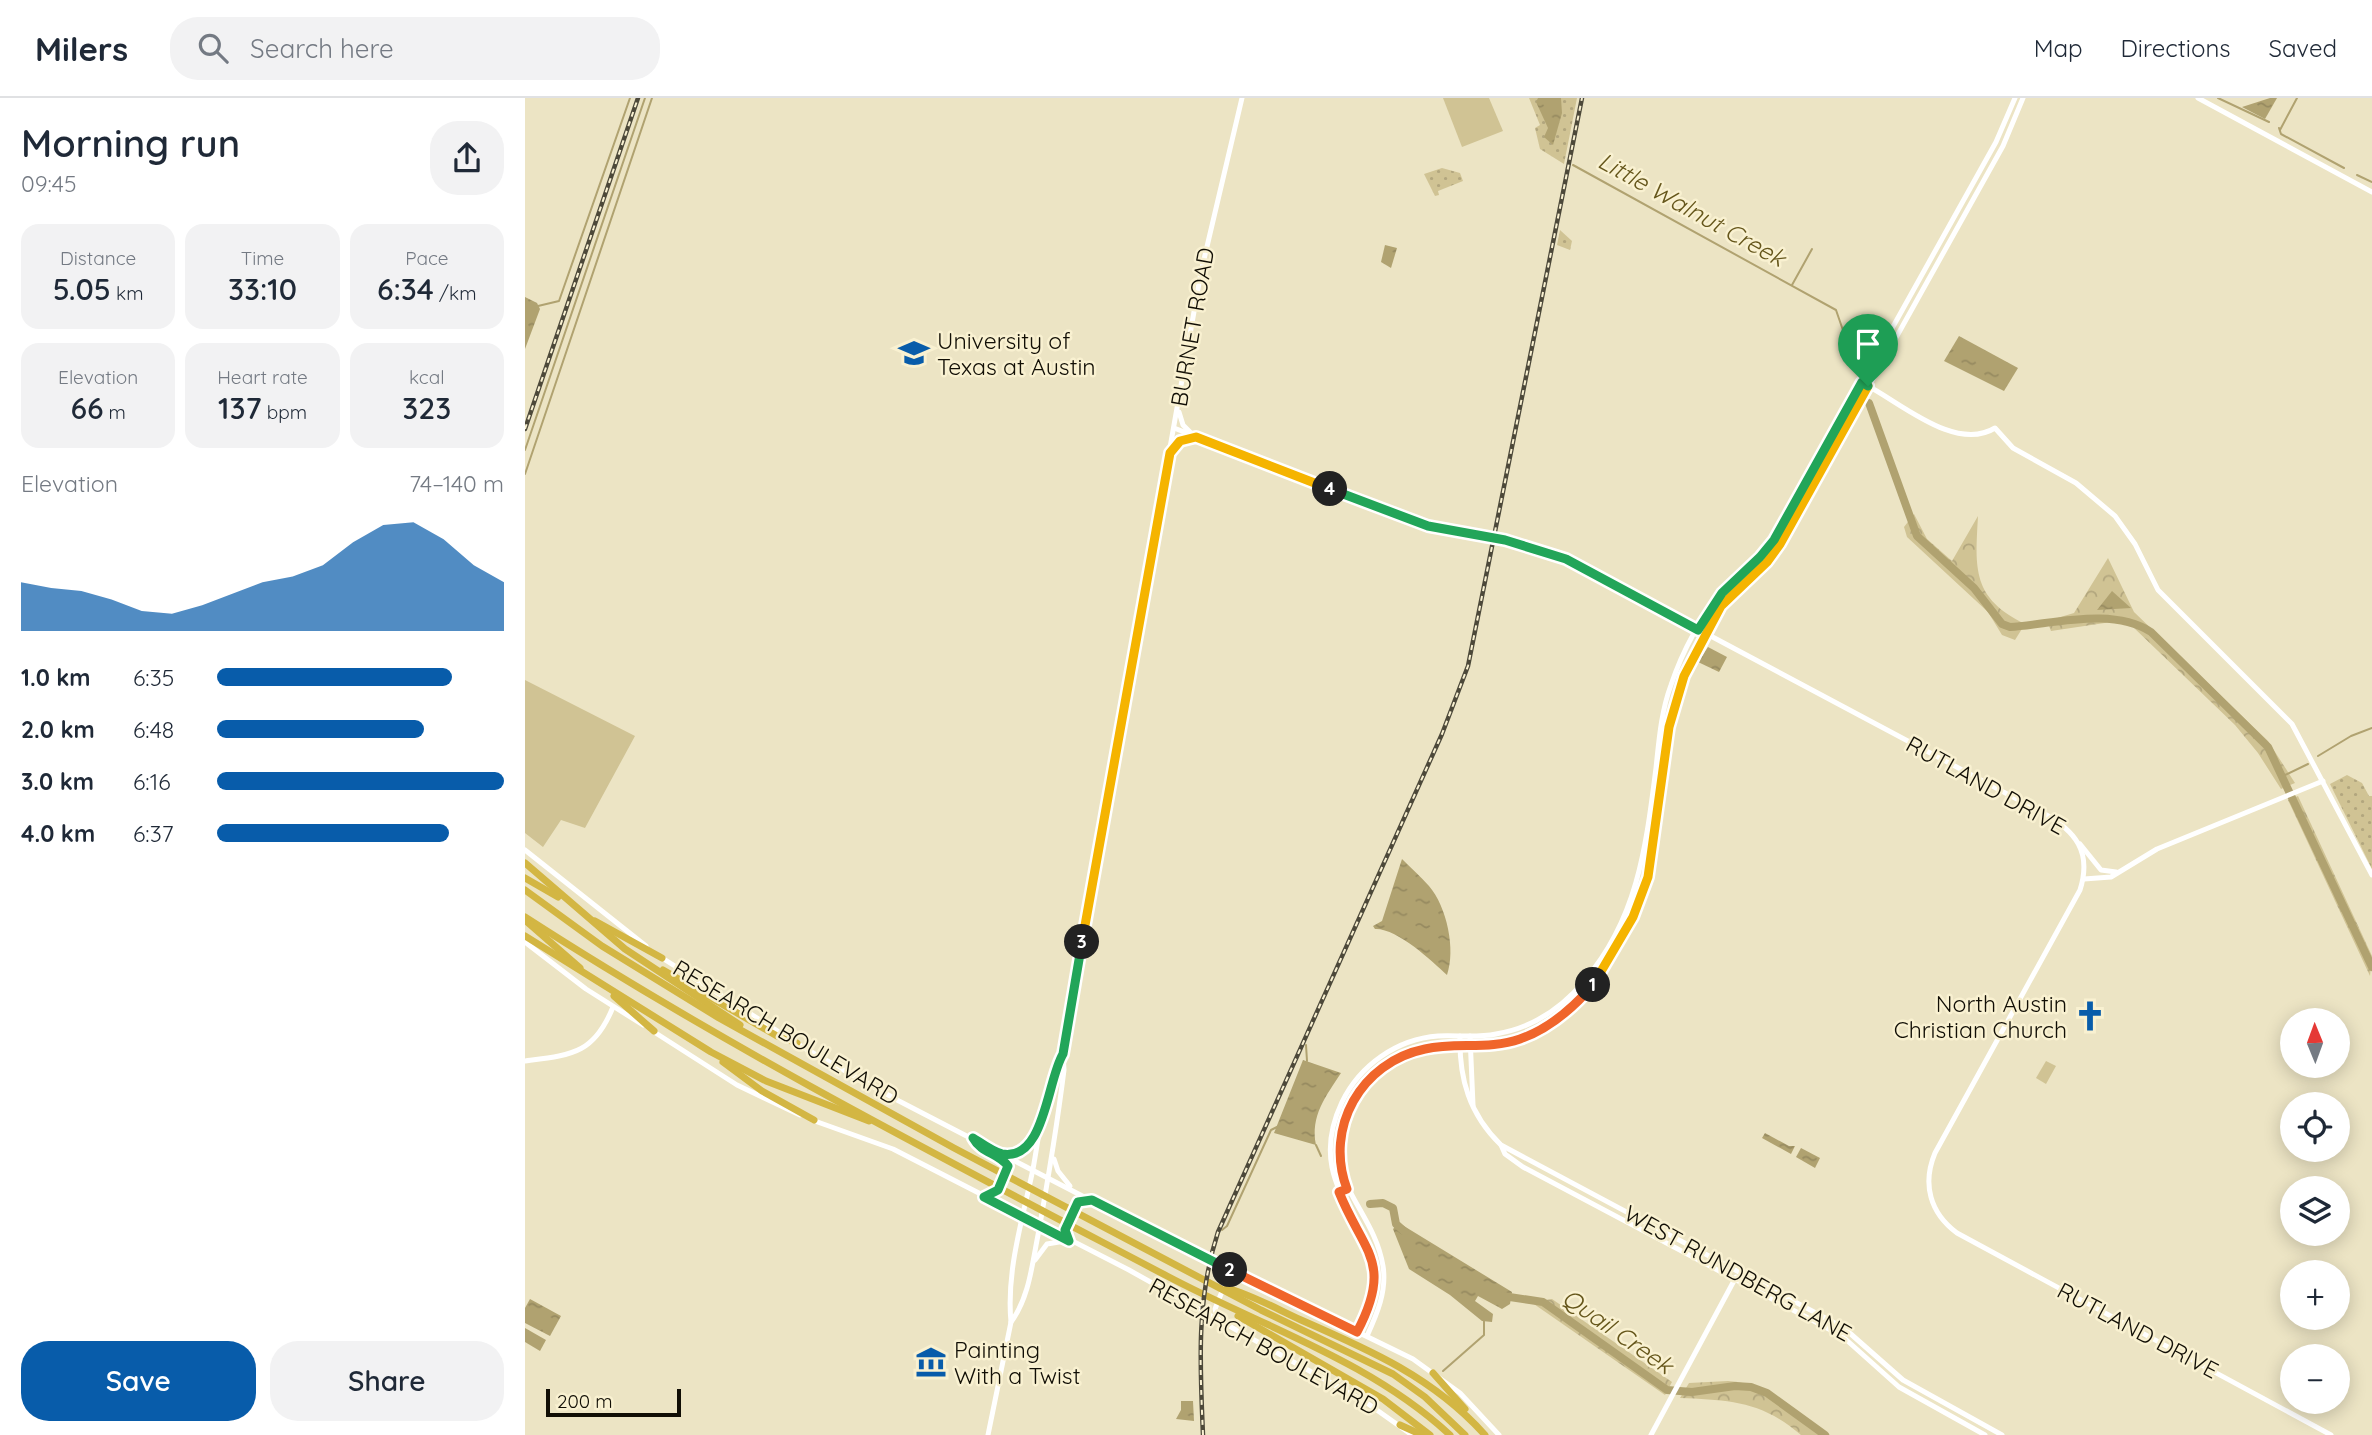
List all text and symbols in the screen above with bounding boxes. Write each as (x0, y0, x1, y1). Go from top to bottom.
search box (170, 17, 660, 80)
text: Milers (35, 28, 128, 69)
icon: search (194, 29, 232, 67)
text: Search here (250, 32, 394, 65)
text: Map (2034, 33, 2083, 63)
text: Directions (2121, 33, 2231, 63)
text: Saved (2269, 33, 2337, 63)
text: Morning run (21, 119, 240, 167)
button: share (430, 121, 504, 195)
water label: Little Walnut Creek (1593, 145, 1793, 274)
text: 09:45 (21, 169, 77, 198)
street label: BURNET ROAD (1164, 245, 1220, 409)
text: Distance (60, 246, 136, 270)
text: Time (241, 246, 284, 270)
text: Pace (405, 246, 448, 270)
text: 5.05 (53, 270, 111, 308)
text: 33:10 (228, 270, 297, 308)
text: 6:34 (377, 270, 434, 308)
text: km (111, 281, 143, 305)
text: /km (434, 281, 477, 305)
pin (1838, 314, 1898, 386)
icon: arrive (1849, 325, 1887, 363)
place label: University of Texas at Austin (937, 326, 1096, 381)
school or university icon: University of Texas at Austin (897, 336, 931, 370)
text: Elevation (58, 365, 138, 389)
text: Heart rate (217, 365, 308, 389)
text: kcal (409, 365, 445, 389)
text: 66 (70, 389, 103, 427)
text: 137 (218, 389, 262, 427)
text: 323 (402, 389, 451, 427)
text: m (103, 400, 126, 424)
text: bpm (262, 400, 307, 424)
text: Elevation (21, 469, 118, 498)
text: 74–140 m (409, 469, 504, 498)
pin: 4 (1313, 472, 1347, 506)
text: 4 (1324, 476, 1335, 500)
text: 1.0 km (21, 663, 91, 692)
text: 6:35 (133, 663, 174, 692)
text: 2.0 km (21, 715, 95, 744)
text: 6:48 (133, 715, 174, 744)
street label: RUTLAND DRIVE (1901, 729, 2071, 841)
text: 3.0 km (21, 767, 94, 796)
text: 6:16 (133, 767, 171, 796)
text: 4.0 km (21, 819, 95, 848)
text: 6:37 (133, 819, 174, 848)
pin: 3 (1065, 924, 1099, 960)
text: 3 (1076, 929, 1087, 953)
street label: RESEARCH BOULEVARD (668, 953, 904, 1111)
pin: 1 (1575, 968, 1611, 1002)
text: 1 (1589, 972, 1596, 996)
place label: North Austin Christian Church (1894, 989, 2067, 1044)
church icon: North Austin Christian Church (2073, 999, 2107, 1033)
north arrow (2280, 1008, 2350, 1078)
map controls (2280, 1008, 2350, 1414)
button: locate (2280, 1092, 2350, 1162)
button: layers (2280, 1176, 2350, 1246)
street label: WEST RUNDBERG LANE (1619, 1198, 1857, 1348)
pin: 2 (1213, 1252, 1247, 1288)
text: 2 (1224, 1257, 1235, 1281)
button: + (2280, 1260, 2350, 1330)
street label: RESEARCH BOULEVARD (1144, 1271, 1384, 1421)
street label: RUTLAND DRIVE (2052, 1275, 2224, 1385)
water label: Quail Creek (1557, 1282, 1681, 1381)
place label: Painting With a Twist (954, 1335, 1081, 1390)
button: Save (21, 1341, 256, 1421)
button: Share (270, 1341, 504, 1421)
button: − (2280, 1344, 2350, 1414)
museum icon: Painting With a Twist (914, 1345, 948, 1379)
scale bar (546, 1386, 681, 1418)
text: 200 m (557, 1389, 613, 1413)

